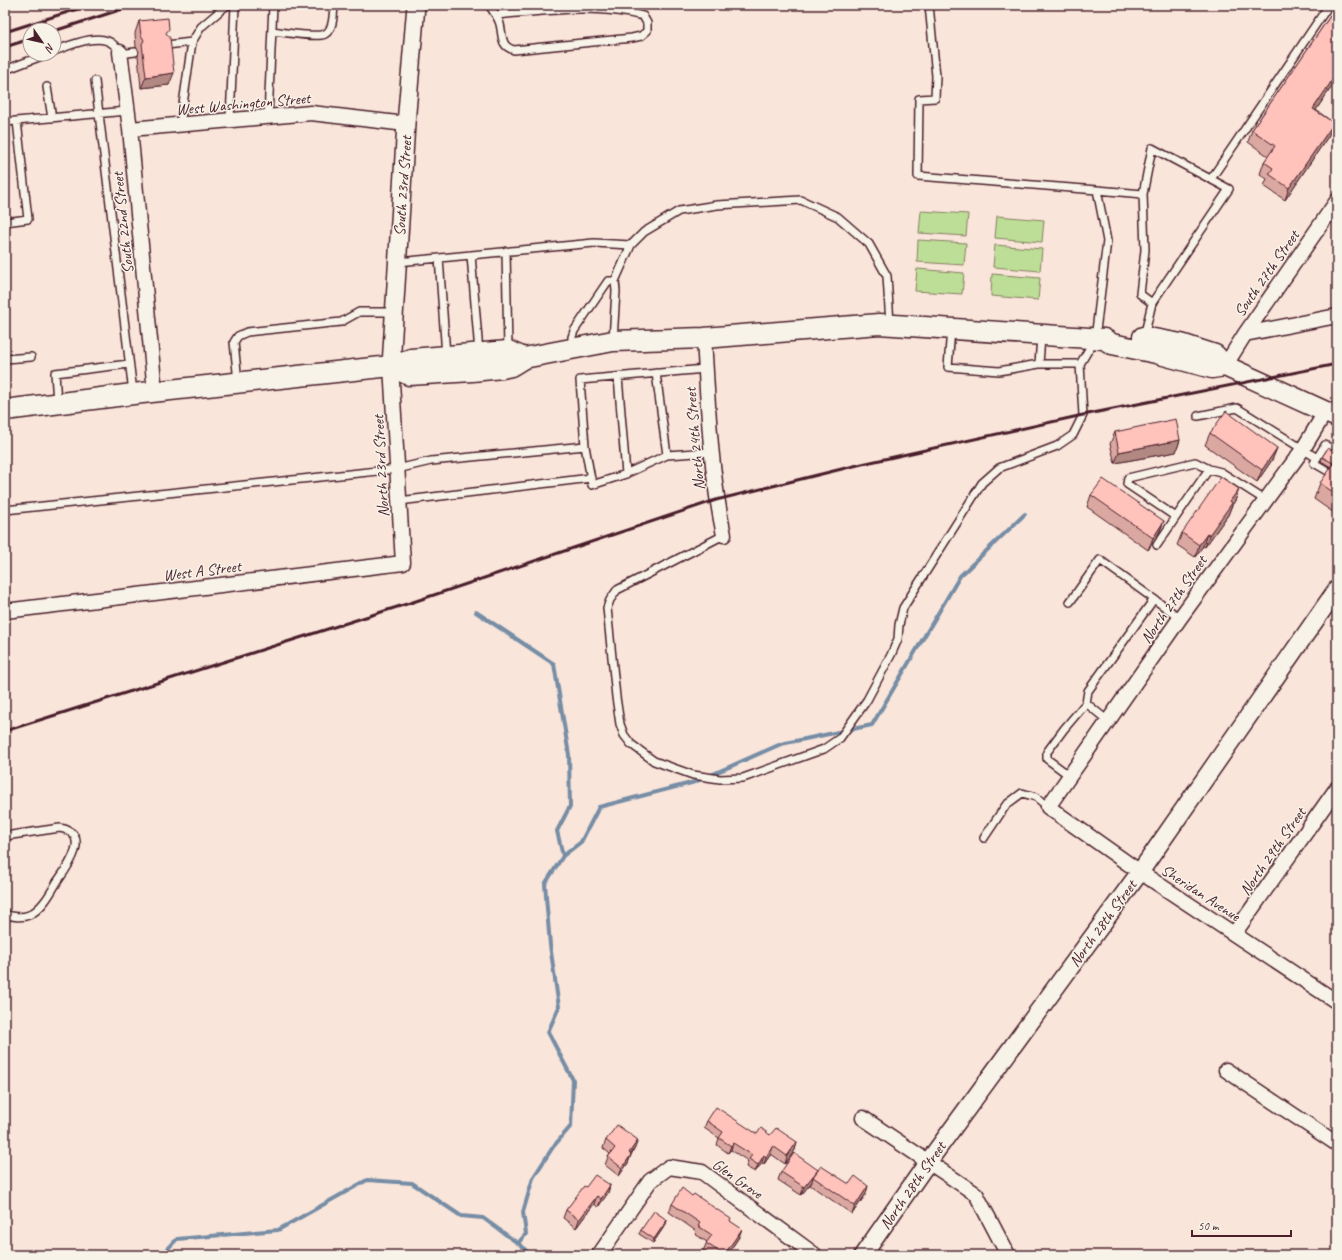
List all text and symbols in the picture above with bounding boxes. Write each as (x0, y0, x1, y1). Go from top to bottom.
north arrow (22, 22, 62, 62)
text: N (41, 41, 58, 56)
street label: West Washington Street (175, 88, 313, 120)
street label: South 23rd Street (390, 134, 417, 237)
street label: South 22nd Street (108, 169, 138, 275)
street label: South 27th Street (1230, 225, 1305, 321)
street label: North 24th Street (680, 385, 709, 491)
street label: North 23rd Street (368, 413, 394, 518)
street label: North 27th Street (1136, 550, 1212, 647)
street label: West A Street (162, 556, 244, 586)
street label: North 29th Street (1235, 802, 1311, 899)
street label: Sheridan Avenue (1157, 860, 1245, 927)
street label: North 28th Street (1065, 875, 1142, 971)
street label: North 28th Street (875, 1136, 951, 1233)
street label: Glen Grove (708, 1154, 768, 1204)
scale bar (1192, 1212, 1291, 1238)
text: 50 m (1198, 1218, 1220, 1234)

